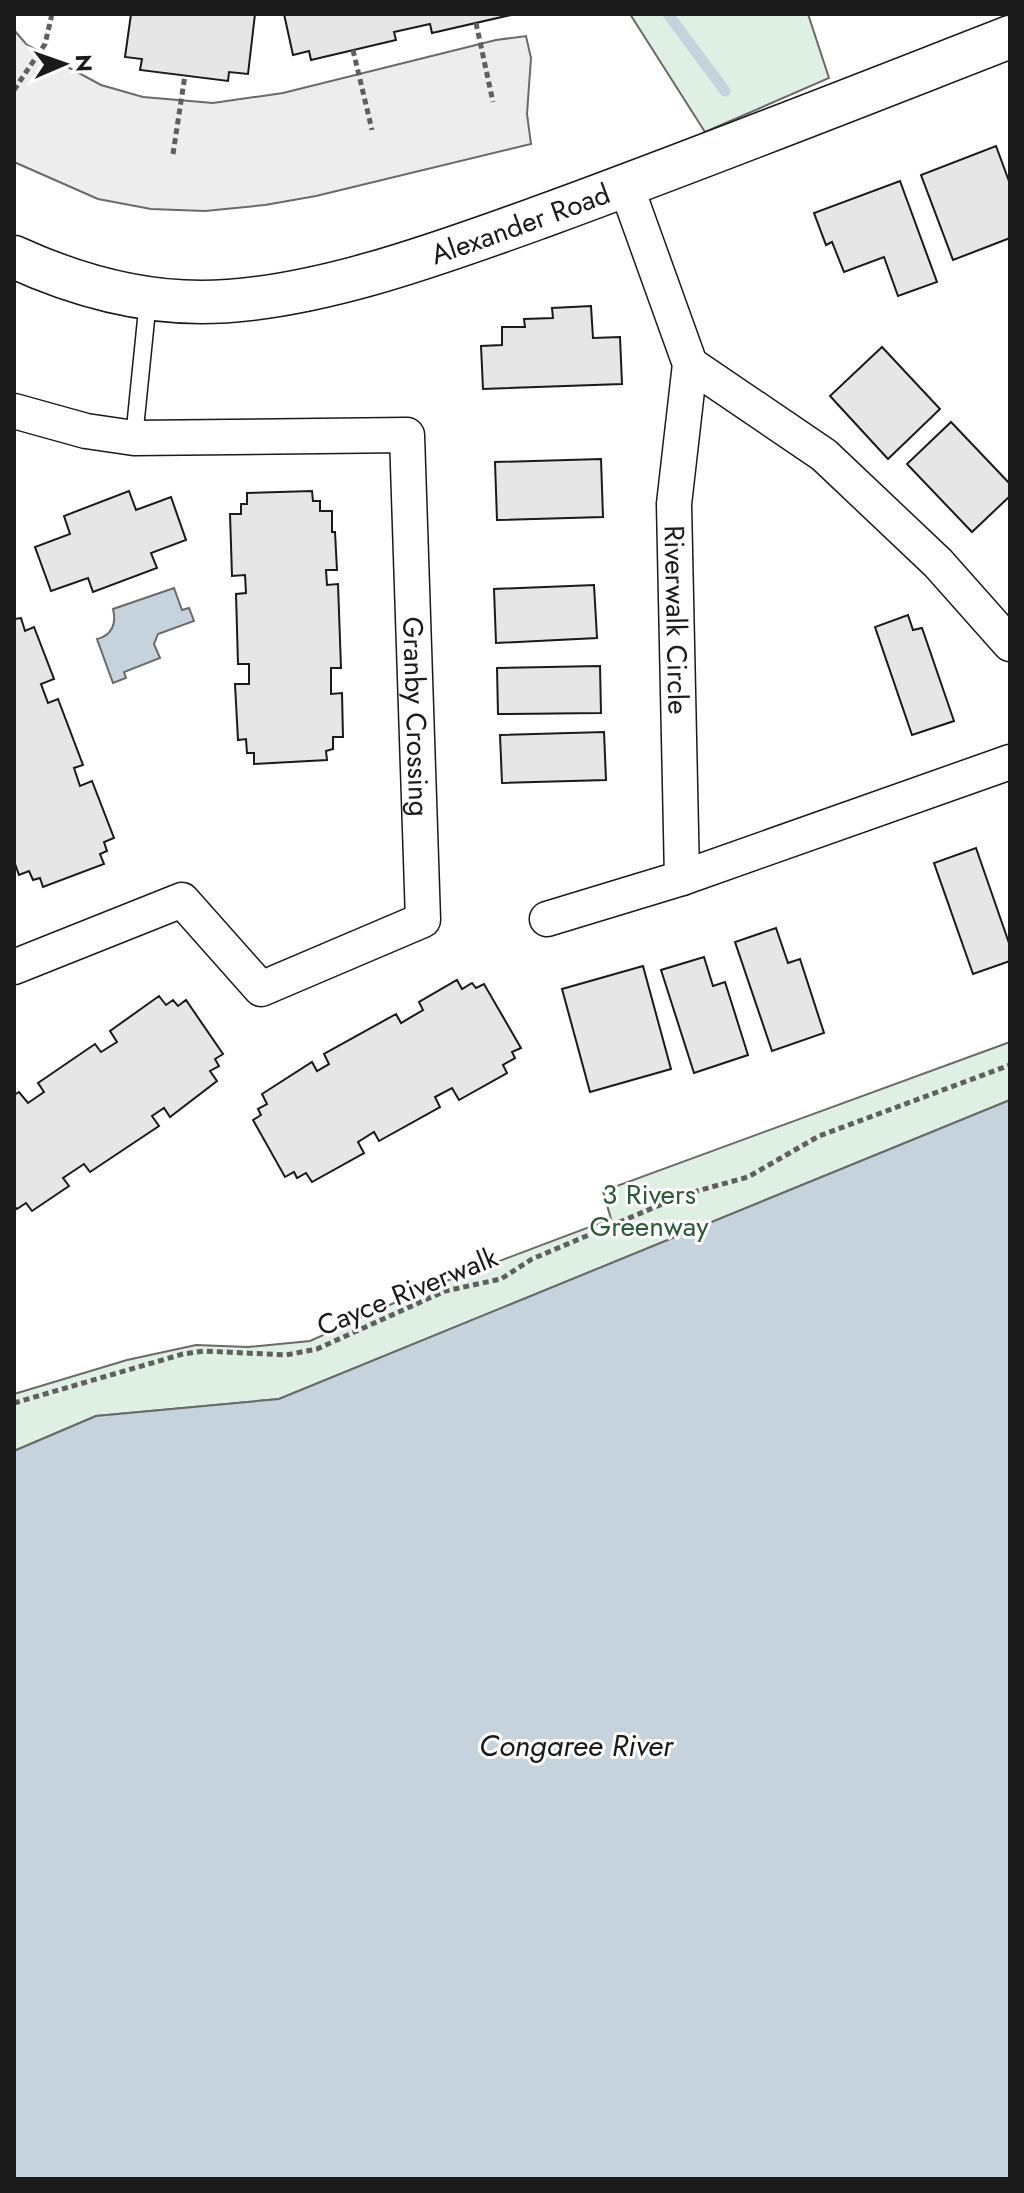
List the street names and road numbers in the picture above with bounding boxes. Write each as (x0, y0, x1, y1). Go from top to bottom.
street label: Alexander Road (426, 173, 616, 275)
street label: Riverwalk Circle (653, 525, 698, 715)
street label: Granby Crossing (392, 616, 440, 817)
street label: Cayce Riverwalk (311, 1236, 504, 1346)

